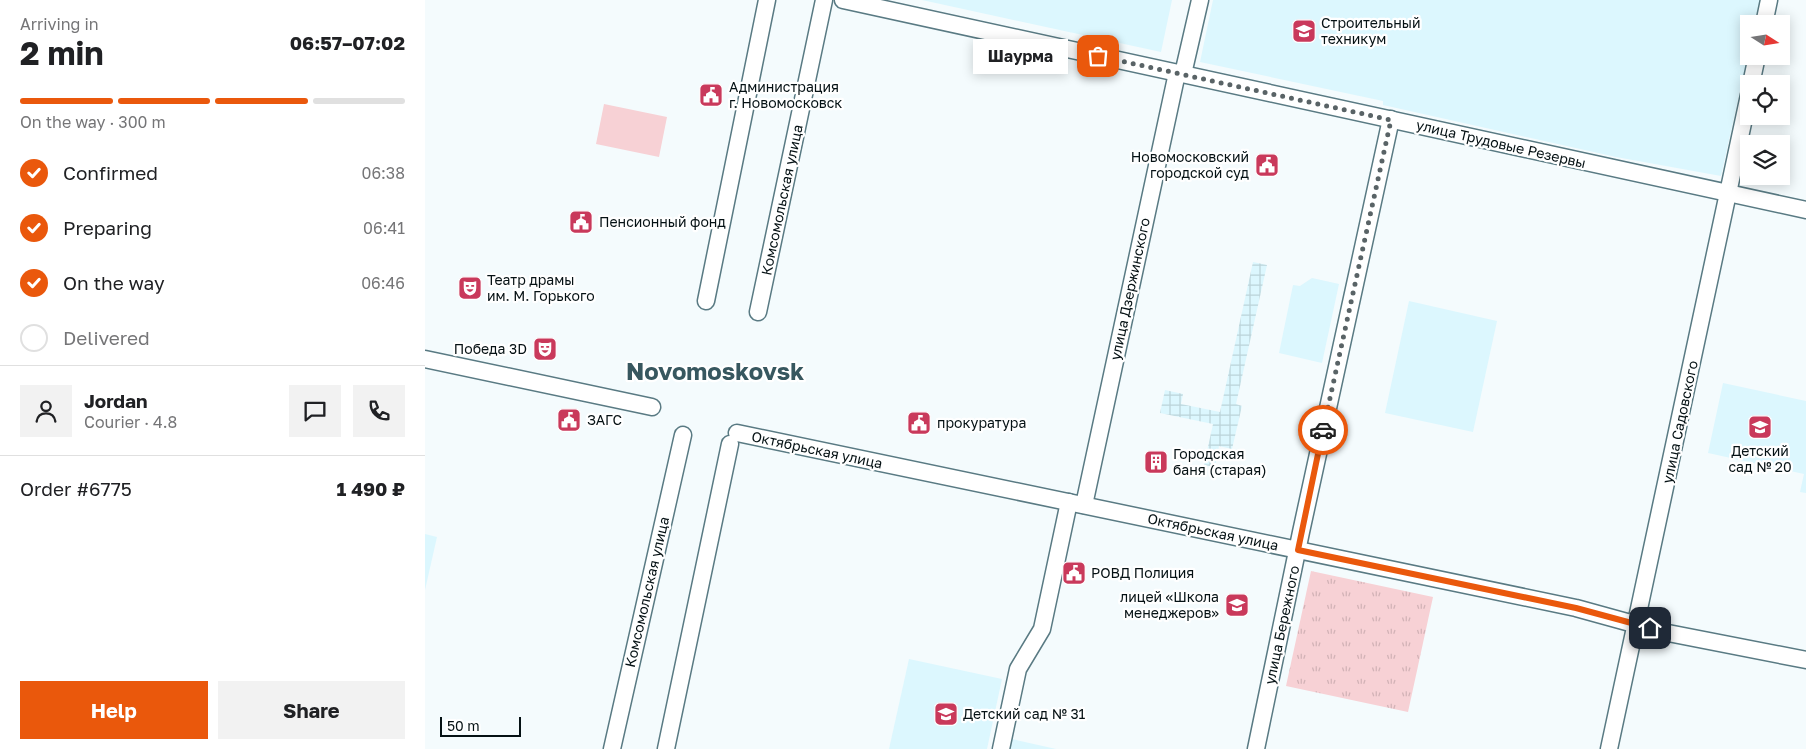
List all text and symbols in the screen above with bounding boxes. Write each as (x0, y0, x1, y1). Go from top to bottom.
text: Arriving in (20, 14, 99, 34)
place label: Строительный техникум (1321, 14, 1420, 47)
north arrow (1740, 15, 1790, 65)
map controls (1740, 15, 1790, 185)
school or university icon: Строительный техникум (1291, 18, 1317, 44)
text: 06:57–07:02 (290, 31, 405, 54)
text: 2 min (20, 34, 104, 72)
pin (1077, 35, 1119, 77)
callout: Шаурма (973, 38, 1068, 74)
icon: bag (1084, 42, 1112, 70)
text: Шаурма (988, 46, 1053, 66)
button: locate (1740, 75, 1790, 125)
place label: Администрация г. Новомосковск (729, 78, 842, 111)
public building icon: Администрация г. Новомосковск (698, 82, 724, 108)
text: On the way · 300 m (20, 112, 166, 132)
street label: улица Трудовые Резервы (1415, 116, 1588, 171)
street label: Комсомольская улица (757, 123, 806, 277)
button: layers (1740, 135, 1790, 185)
place label: Новомосковский городской суд (1131, 148, 1250, 181)
public building icon: Новомосковский городской суд (1254, 152, 1280, 178)
icon: check (20, 159, 48, 187)
text: Confirmed (63, 161, 158, 184)
text: 06:38 (361, 163, 405, 183)
public building icon: Пенсионный фонд (568, 209, 594, 235)
place label: Пенсионный фонд (599, 213, 726, 230)
icon: check (20, 214, 48, 242)
text: Preparing (63, 216, 152, 239)
street label: улица Дзержинского (1106, 216, 1153, 362)
text: 06:41 (363, 218, 405, 238)
icon: check (20, 269, 48, 297)
text: On the way (63, 271, 165, 294)
place label: Театр драмы им. М. Горького (487, 271, 595, 304)
text: 06:46 (361, 273, 405, 293)
theatre icon: Театр драмы им. М. Горького (457, 275, 483, 301)
text: Delivered (63, 326, 150, 349)
theatre icon: Победа 3D (532, 336, 558, 362)
place label: Победа 3D (454, 340, 527, 357)
district label: Novomoskovsk (626, 356, 804, 385)
street label: улица Садовского (1658, 359, 1701, 485)
button: person (20, 385, 72, 437)
button: chat (289, 385, 341, 437)
button: phone (353, 385, 405, 437)
text: Jordan (84, 389, 148, 412)
courier (1298, 405, 1348, 455)
public building icon: ЗАГС (556, 407, 582, 433)
public building icon: прокуратура (906, 410, 932, 436)
place label: ЗАГС (587, 411, 622, 428)
text: Courier · 4.8 (84, 412, 177, 432)
place label: прокуратура (937, 414, 1026, 431)
school or university icon: Детский сад № 20 (1747, 414, 1773, 440)
icon: car (1309, 416, 1337, 444)
street label: Октябрьская улица (750, 427, 884, 472)
place label: Детский сад № 20 (1728, 442, 1792, 475)
place label: Городская баня (старая) (1173, 445, 1267, 478)
building icon: Городская баня (старая) (1143, 449, 1169, 475)
text: Order #6775 (20, 477, 132, 500)
text: 1 490 ₽ (337, 477, 405, 500)
street label: Октябрьская улица (1146, 509, 1280, 554)
street label: Комсомольская улица (621, 515, 672, 669)
public building icon: РОВД Полиция (1061, 560, 1087, 586)
place label: РОВД Полиция (1091, 564, 1194, 581)
street label: улица Бережного (1261, 564, 1302, 686)
place label: лицей «Школа менеджеров» (1120, 588, 1219, 621)
school or university icon: лицей «Школа менеджеров» (1224, 592, 1250, 618)
pin (1629, 607, 1671, 649)
icon: home (1636, 614, 1664, 642)
button: Help (20, 681, 208, 739)
button: Share (218, 681, 405, 739)
school or university icon: Детский сад № 31 (933, 701, 959, 727)
place label: Детский сад № 31 (963, 705, 1086, 722)
scale bar (440, 714, 521, 737)
text: 50 m (447, 717, 480, 734)

